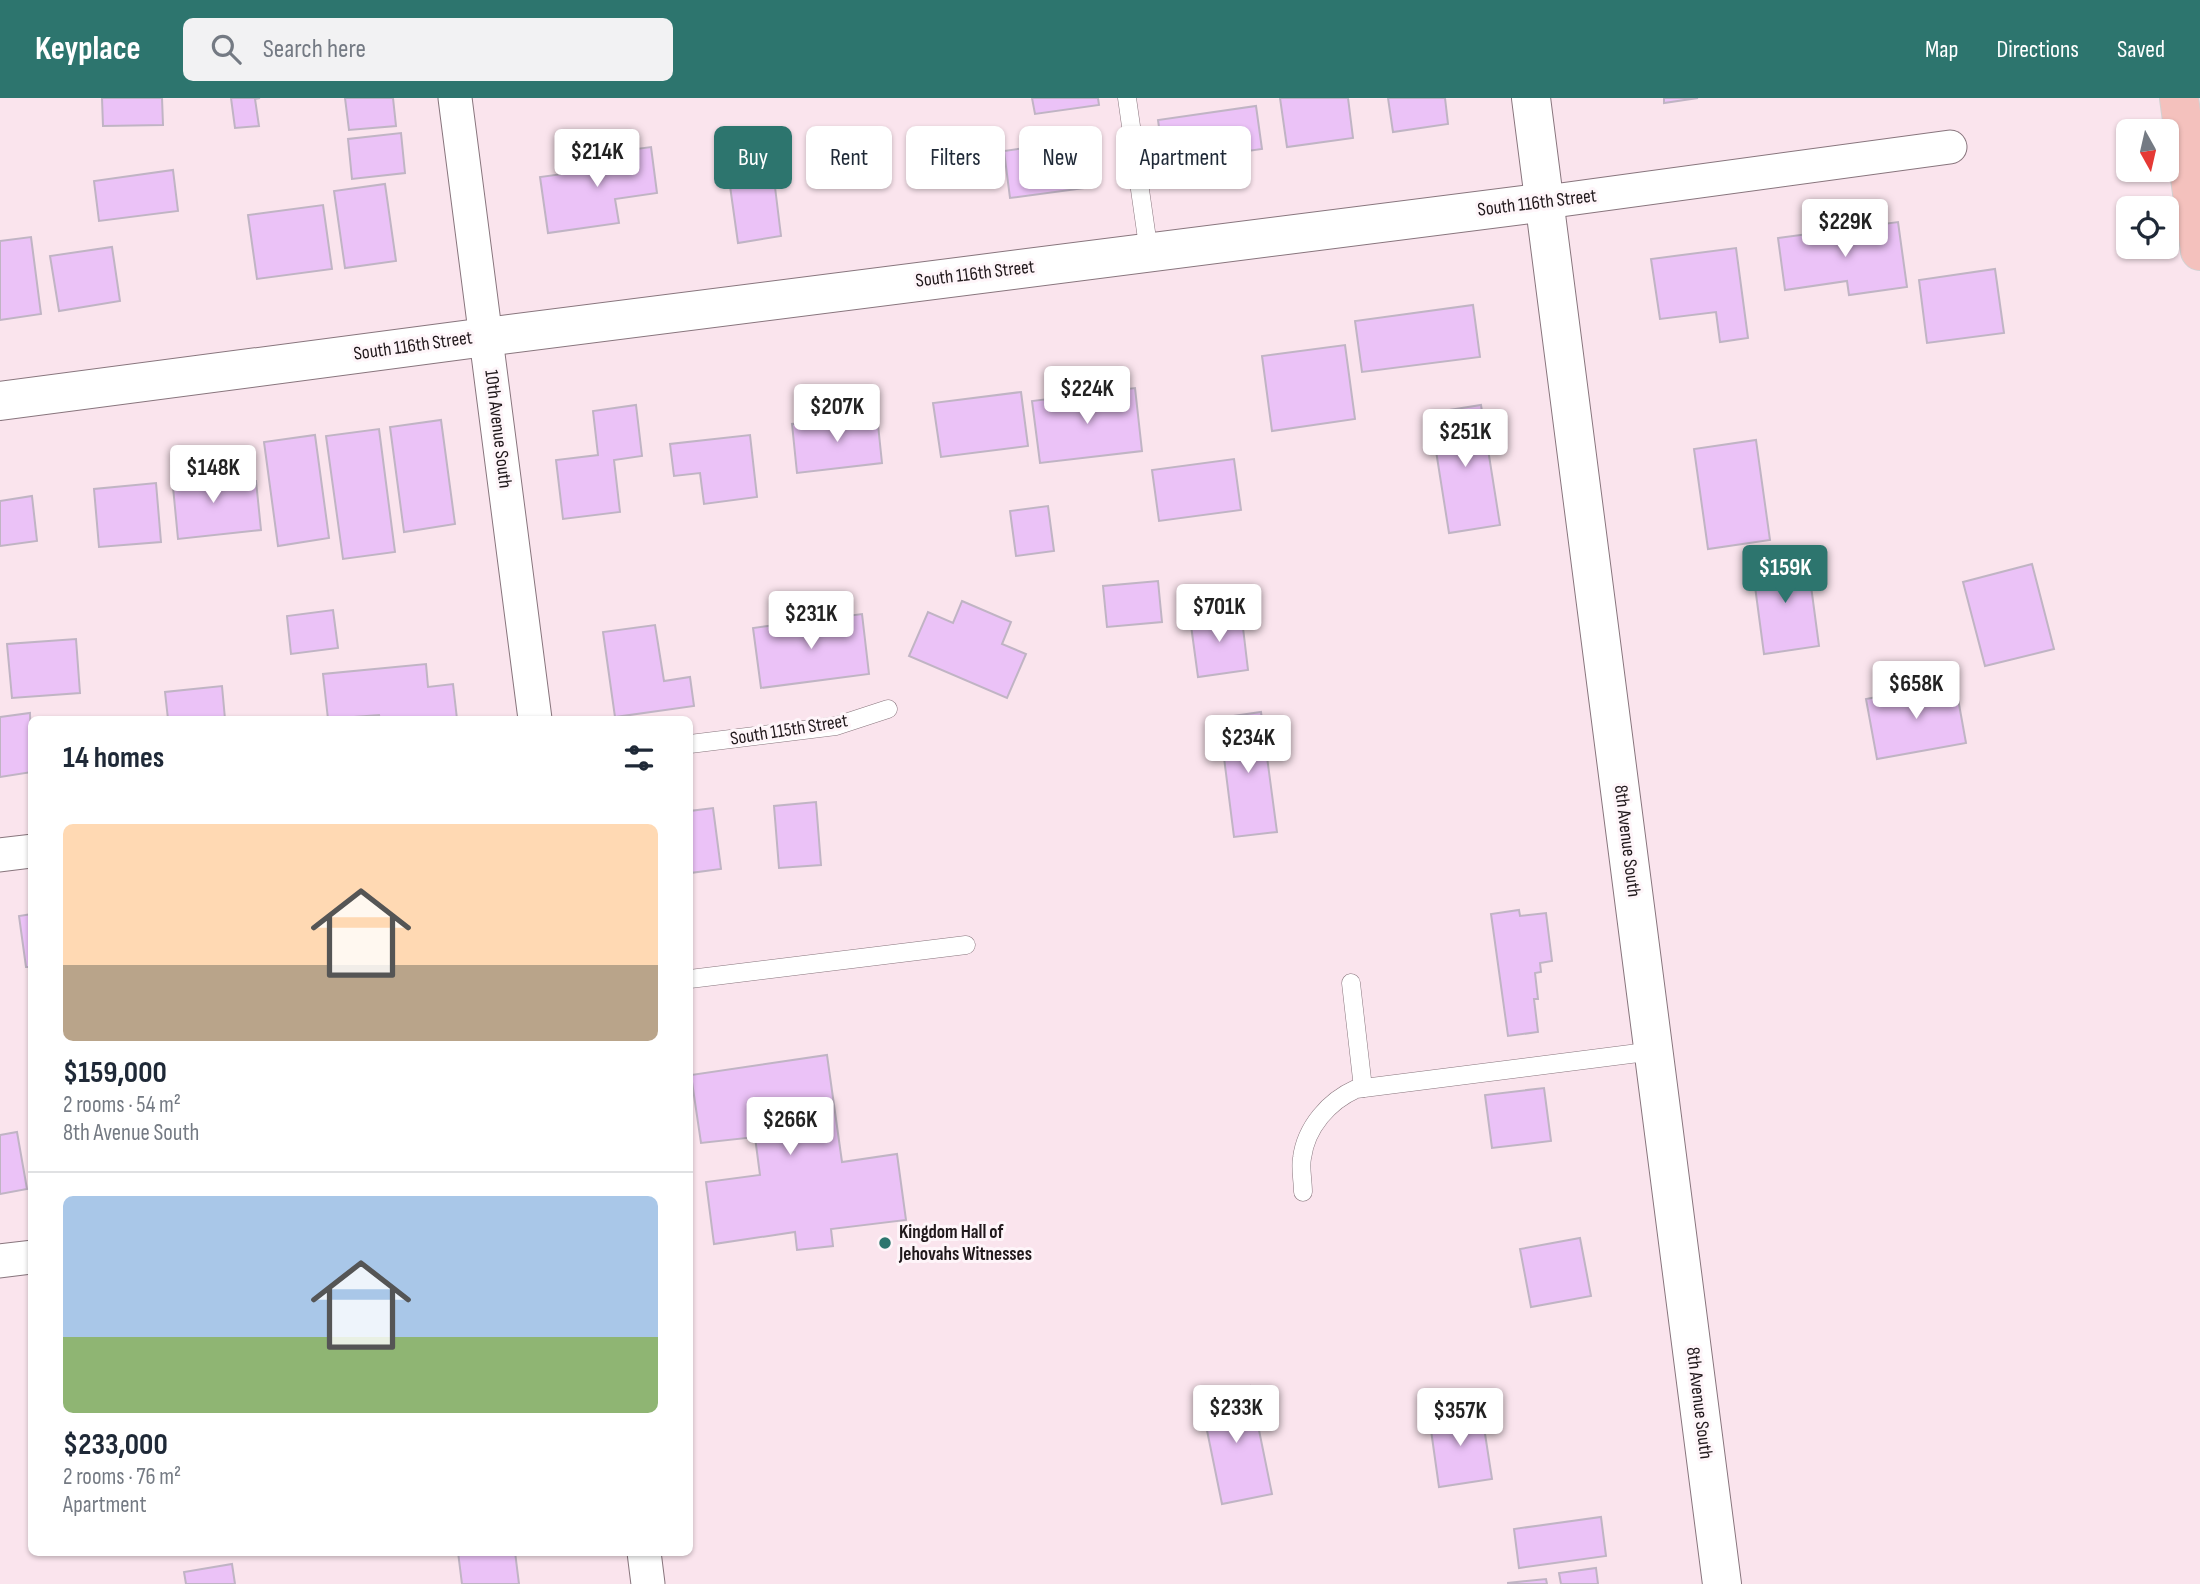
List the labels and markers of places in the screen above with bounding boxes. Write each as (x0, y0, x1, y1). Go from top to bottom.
pin: $214K (548, 130, 646, 189)
pin: $229K (1796, 200, 1894, 259)
pin: $224K (1038, 366, 1136, 426)
pin: $207K (788, 384, 886, 444)
pin: $251K (1416, 410, 1514, 469)
pin: $148K (164, 446, 262, 505)
pin: $159K (1736, 546, 1834, 605)
pin: $701K (1170, 584, 1268, 644)
pin: $231K (762, 592, 860, 651)
pin: $658K (1867, 662, 1965, 721)
pin: $234K (1199, 716, 1297, 775)
pin: $266K (741, 1098, 839, 1157)
place label: Kingdom Hall of Jehovahs Witnesses (898, 1221, 1032, 1266)
marker: Kingdom Hall of Jehovahs Witnesses (877, 1235, 893, 1251)
pin: $233K (1187, 1386, 1285, 1445)
pin: $357K (1411, 1388, 1509, 1448)

